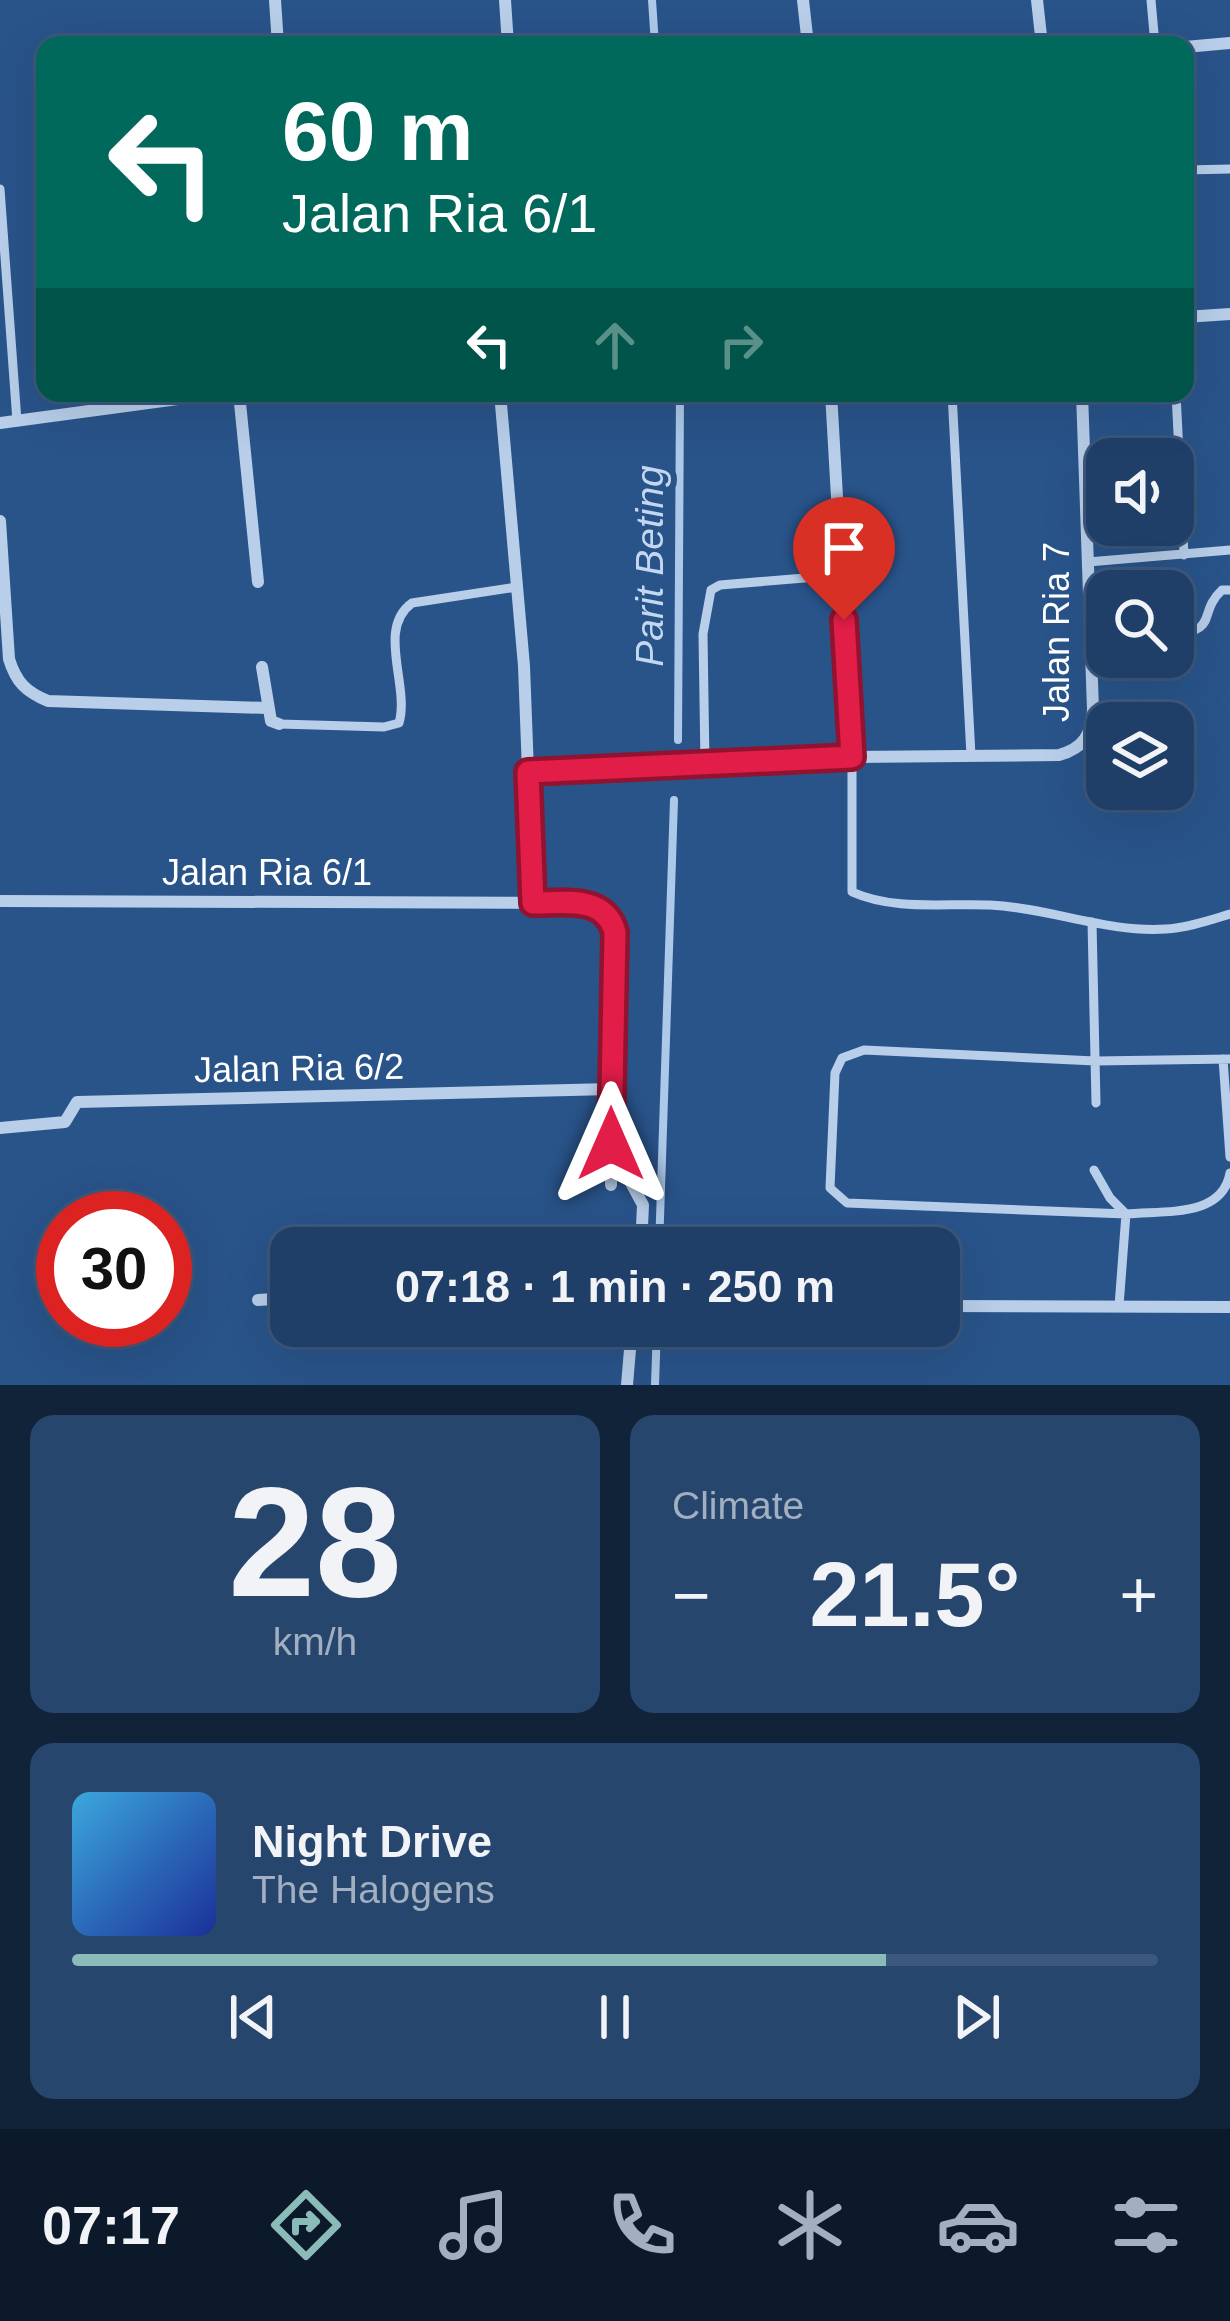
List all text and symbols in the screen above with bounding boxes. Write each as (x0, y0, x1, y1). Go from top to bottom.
icon: left (84, 84, 240, 240)
text: 60 m (282, 84, 473, 178)
text: Jalan Ria 6/1 (282, 183, 597, 243)
icon: left (456, 312, 522, 378)
icon: ahead (582, 312, 648, 378)
icon: right (708, 312, 774, 378)
map controls (1086, 438, 1194, 810)
button: sound (1086, 438, 1194, 546)
water label: Parit Beting (628, 465, 671, 667)
pin (793, 497, 895, 620)
icon: arrive (811, 515, 877, 581)
street label: Jalan Ria 7 (1036, 542, 1077, 722)
button: search (1086, 570, 1194, 678)
button: layers (1086, 702, 1194, 810)
street label: Jalan Ria 6/1 (162, 852, 372, 893)
street label: Jalan Ria 6/2 (194, 1046, 404, 1090)
position arrow (548, 1081, 674, 1207)
speed limit sign: 30 (36, 1191, 192, 1347)
text: 07:18 · 1 min · 250 m (395, 1261, 835, 1312)
text: 28 (228, 1455, 402, 1629)
text: Climate (672, 1484, 804, 1527)
text: 21.5° (809, 1545, 1021, 1645)
text: − (672, 1558, 711, 1632)
text: + (1119, 1558, 1158, 1632)
text: km/h (273, 1620, 357, 1663)
text: Night Drive (252, 1816, 492, 1867)
text: The Halogens (252, 1868, 495, 1911)
icon: previous (220, 1984, 286, 2050)
icon: pause (582, 1984, 648, 2050)
icon: next (944, 1984, 1010, 2050)
icon: directions (264, 2183, 348, 2267)
icon: music (432, 2183, 516, 2267)
icon: phone (600, 2183, 684, 2267)
icon: climate (768, 2183, 852, 2267)
icon: car (936, 2183, 1020, 2267)
icon: filters (1104, 2183, 1188, 2267)
text: 07:17 (42, 2195, 180, 2255)

